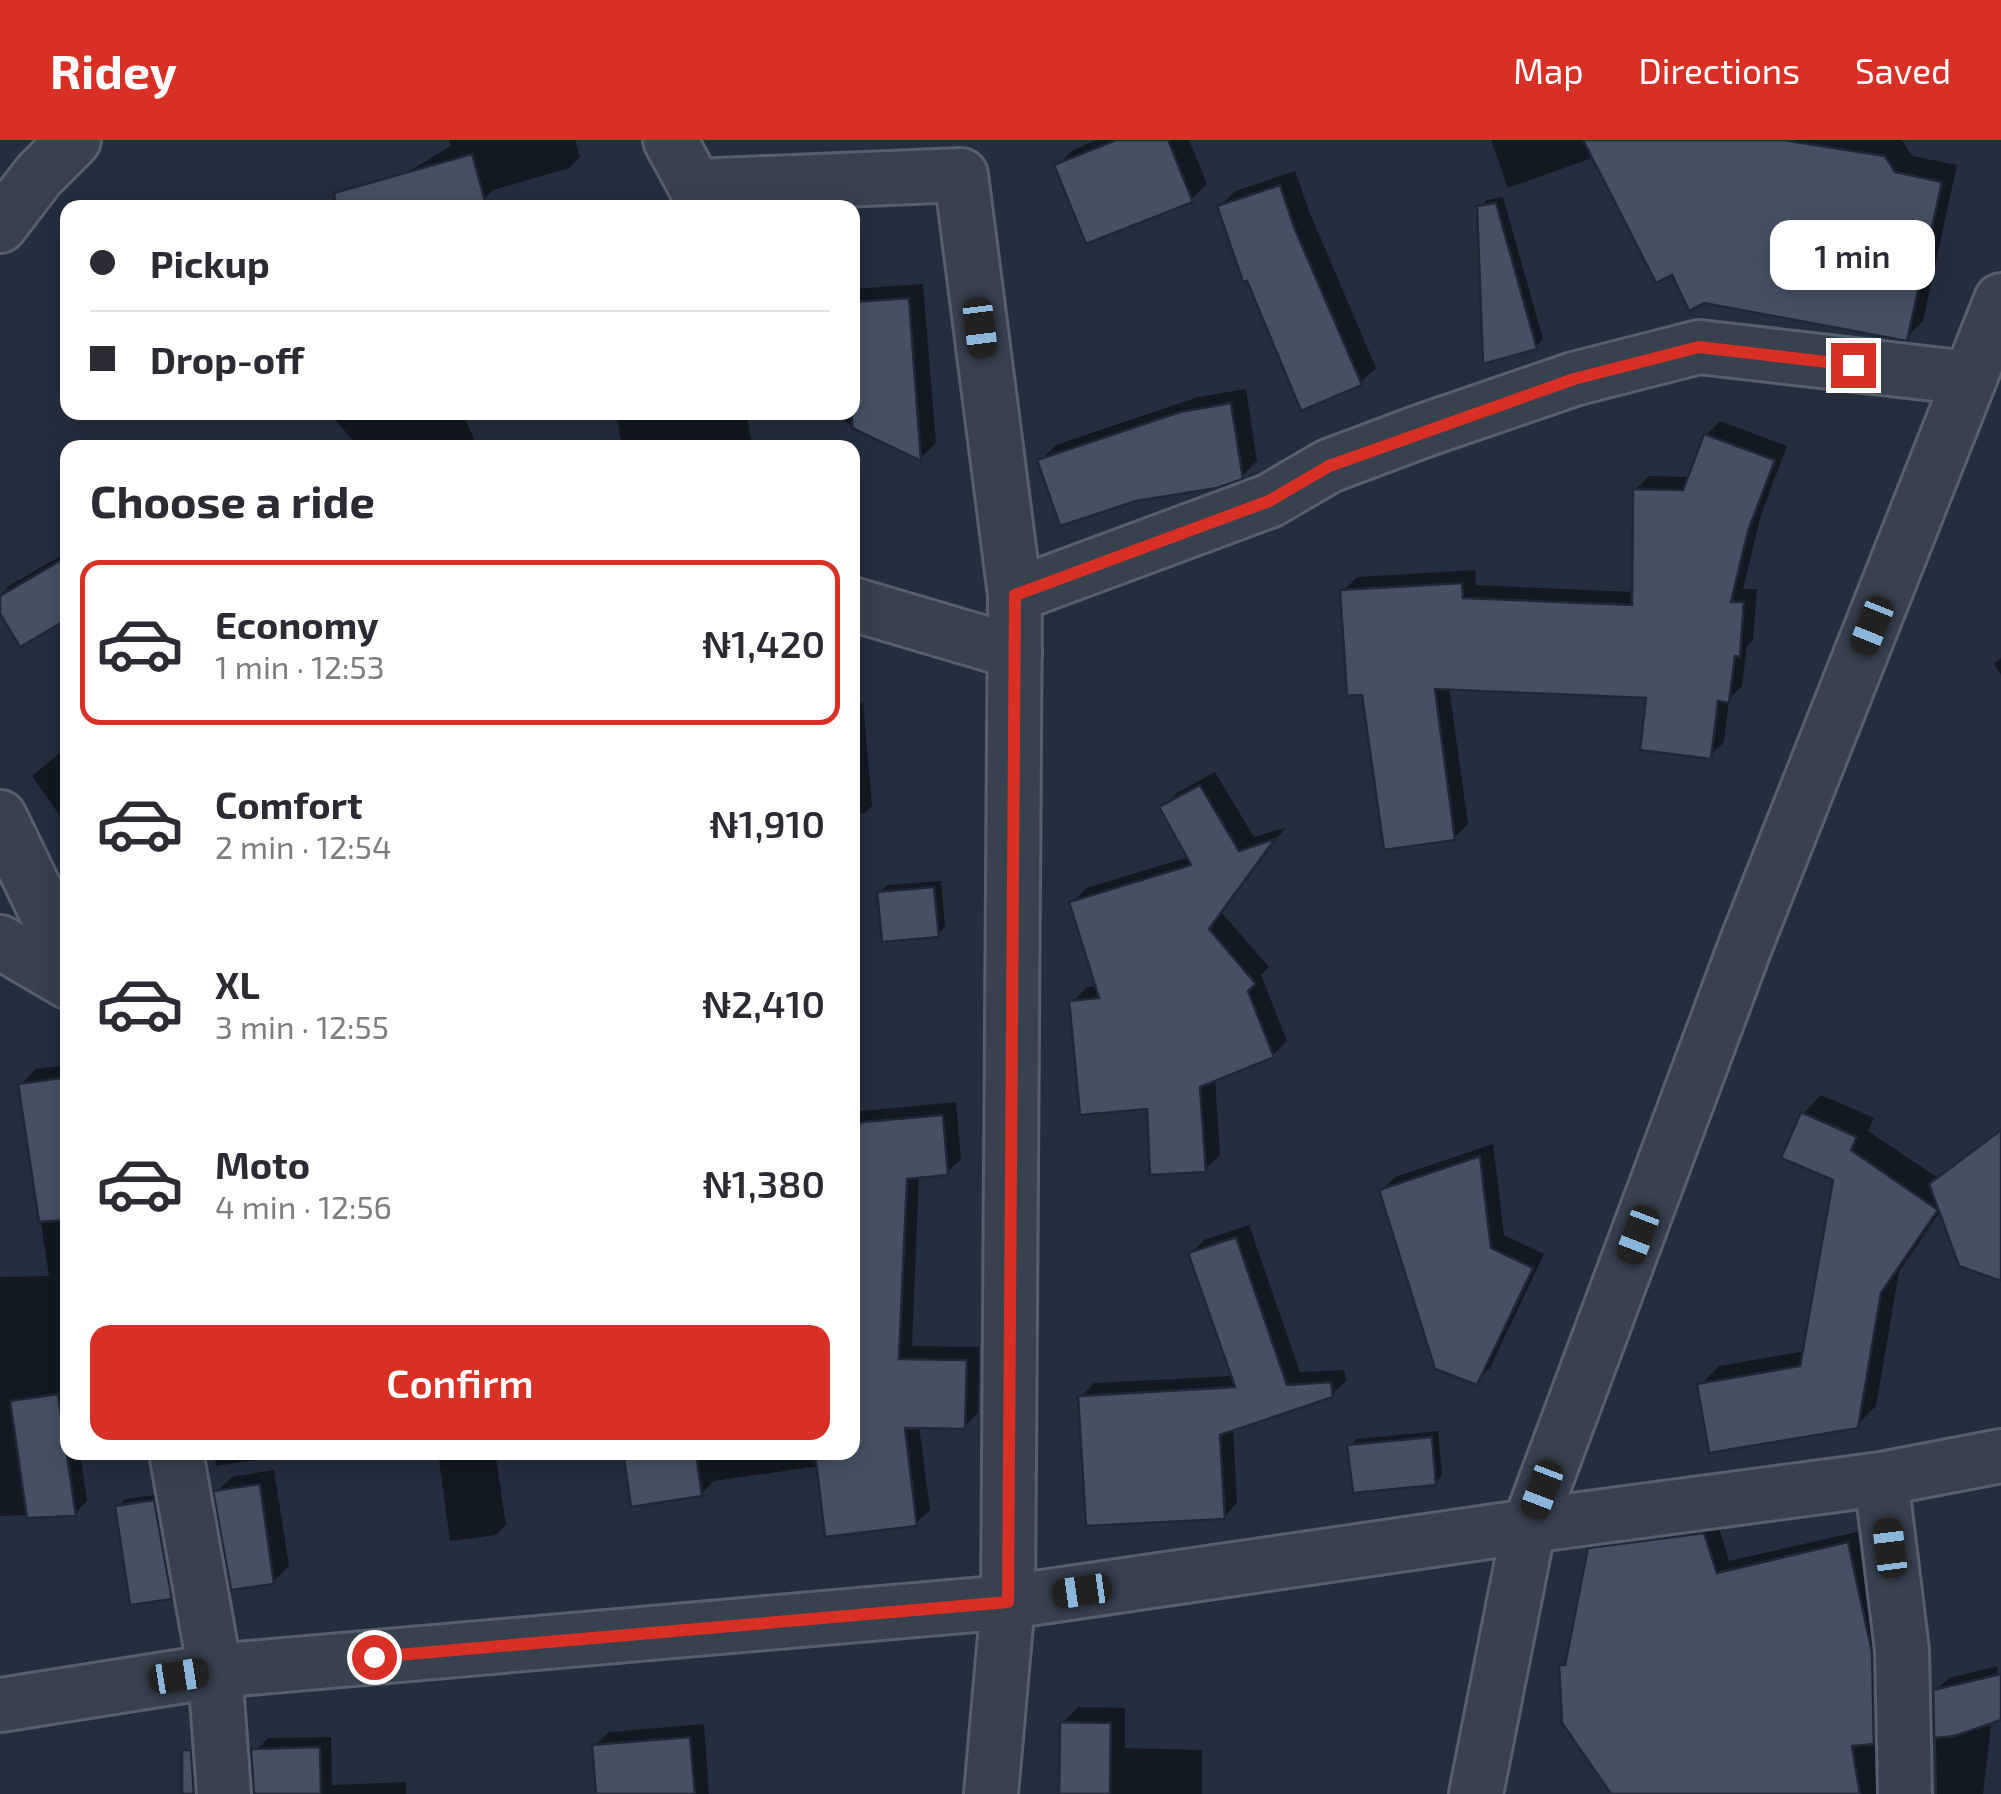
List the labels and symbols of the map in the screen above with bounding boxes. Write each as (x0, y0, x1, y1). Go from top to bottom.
callout: 1 min (1770, 220, 1936, 290)
car (961, 296, 999, 360)
route end (1831, 343, 1876, 388)
car (1847, 593, 1897, 659)
car (1613, 1202, 1663, 1268)
car (1517, 1457, 1567, 1523)
car (1871, 1516, 1909, 1580)
car (1050, 1572, 1114, 1610)
route start (352, 1635, 397, 1680)
car (147, 1656, 211, 1696)

